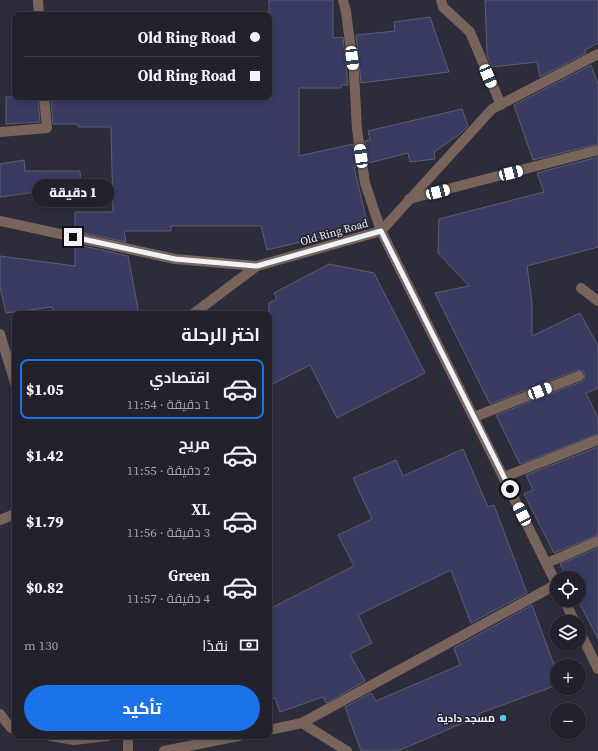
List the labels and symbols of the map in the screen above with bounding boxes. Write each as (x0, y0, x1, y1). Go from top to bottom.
car (345, 45, 359, 71)
car (478, 63, 498, 89)
car (353, 143, 369, 169)
car (498, 164, 524, 182)
callout: 1 دقيقة (32, 179, 114, 207)
car (425, 183, 451, 201)
street label: Old Ring Road (298, 215, 371, 249)
route end (64, 228, 82, 246)
car (527, 381, 553, 401)
route start (501, 480, 519, 498)
car (511, 501, 533, 527)
place label: مسجد دادية (437, 711, 495, 726)
marker: مسجد دادية (498, 713, 508, 723)

